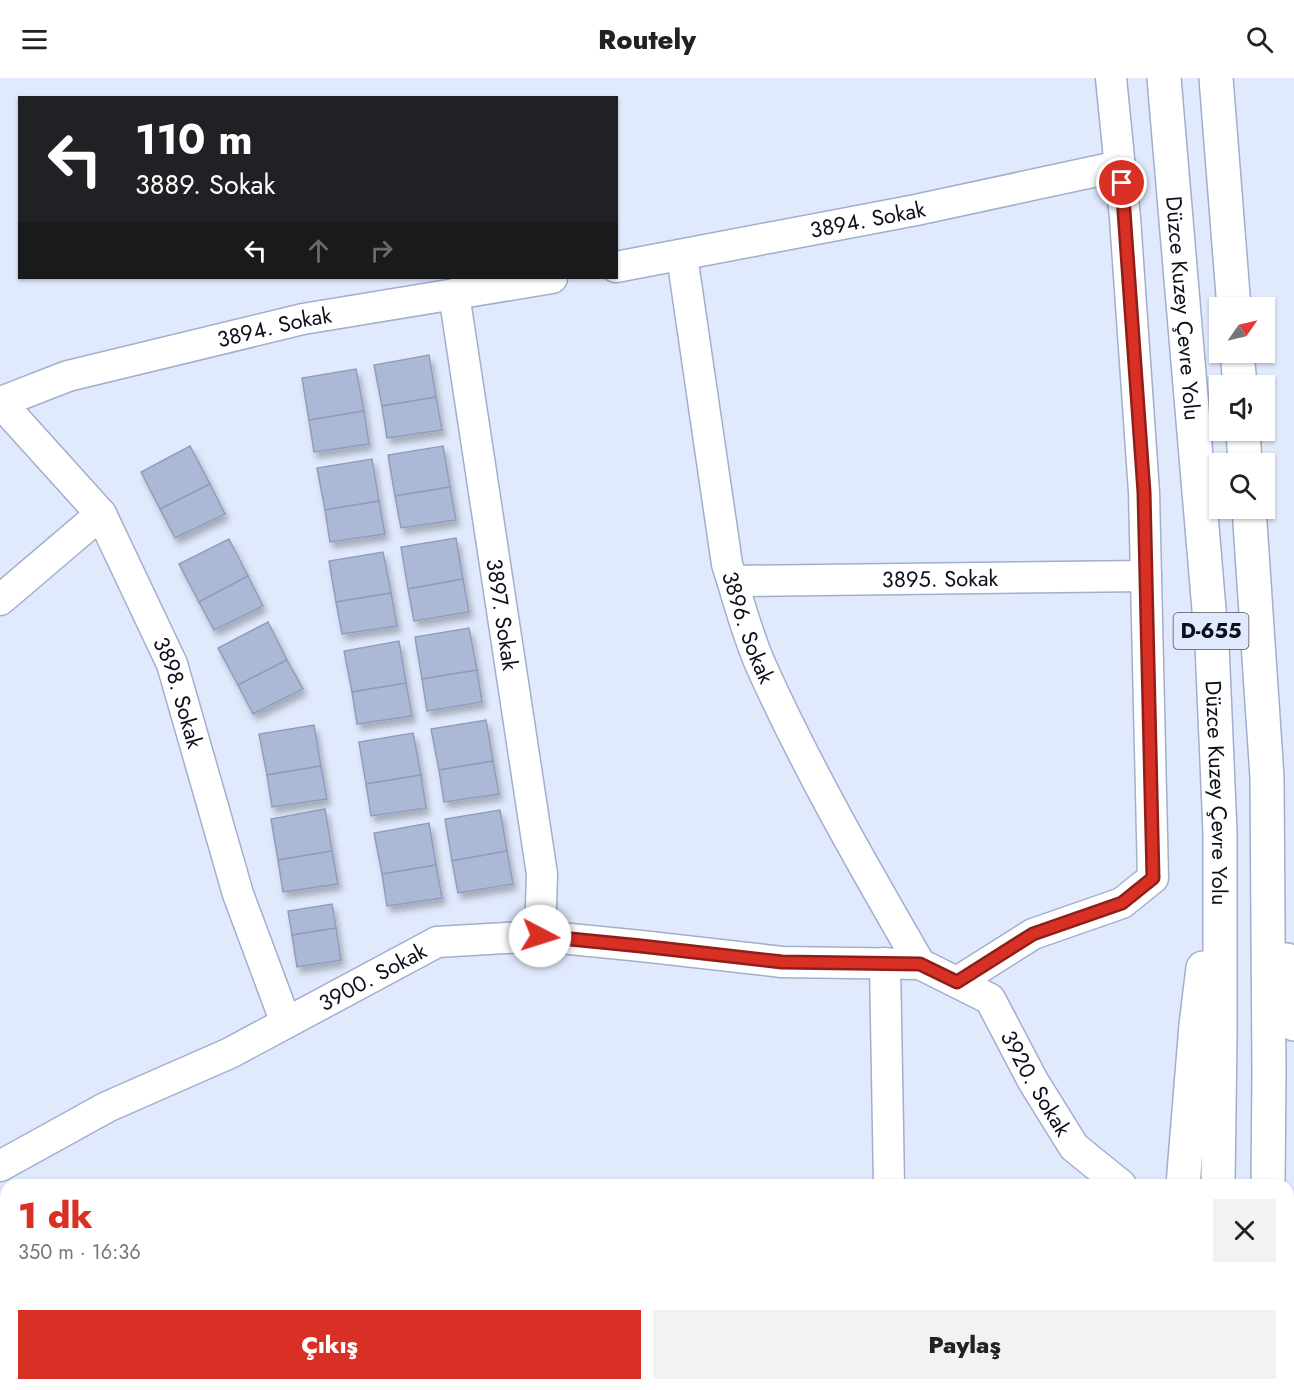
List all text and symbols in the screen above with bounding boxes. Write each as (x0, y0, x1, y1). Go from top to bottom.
text: Routely (598, 20, 696, 59)
icon: menu (18, 23, 51, 56)
icon: search (1243, 23, 1276, 56)
text: 110 m (135, 109, 253, 170)
icon: left (36, 120, 114, 198)
pin (1096, 157, 1147, 208)
text: 3889. Sokak (135, 165, 275, 204)
icon: arrive (1105, 166, 1138, 199)
street label: 3894. Sokak (807, 192, 929, 246)
street label: Düzce Kuzey Çevre Yolu (1158, 195, 1209, 422)
icon: left (239, 234, 272, 267)
icon: ahead (302, 234, 335, 267)
icon: right (365, 234, 398, 267)
north arrow (1209, 297, 1275, 363)
map controls (1209, 297, 1275, 519)
street label: 3894. Sokak (214, 298, 334, 355)
button: sound (1209, 375, 1275, 441)
button: search (1209, 453, 1275, 519)
street label: 3897. Sokak (478, 556, 527, 673)
street label: 3895. Sokak (882, 562, 999, 595)
street label: 3896. Sokak (714, 567, 783, 689)
road number: D-655 (1174, 613, 1248, 649)
street label: 3898. Sokak (145, 631, 211, 752)
street label: Düzce Kuzey Çevre Yolu (1198, 680, 1236, 905)
position arrow (508, 904, 572, 968)
street label: 3900. Sokak (313, 934, 432, 1019)
street label: 3920. Sokak (993, 1024, 1079, 1142)
text: 1 dk (18, 1189, 93, 1241)
button: close (1213, 1199, 1276, 1262)
text: 350 m · 16:36 (18, 1238, 141, 1267)
button: Çıkış (18, 1310, 641, 1379)
button: Paylaş (653, 1310, 1276, 1379)

